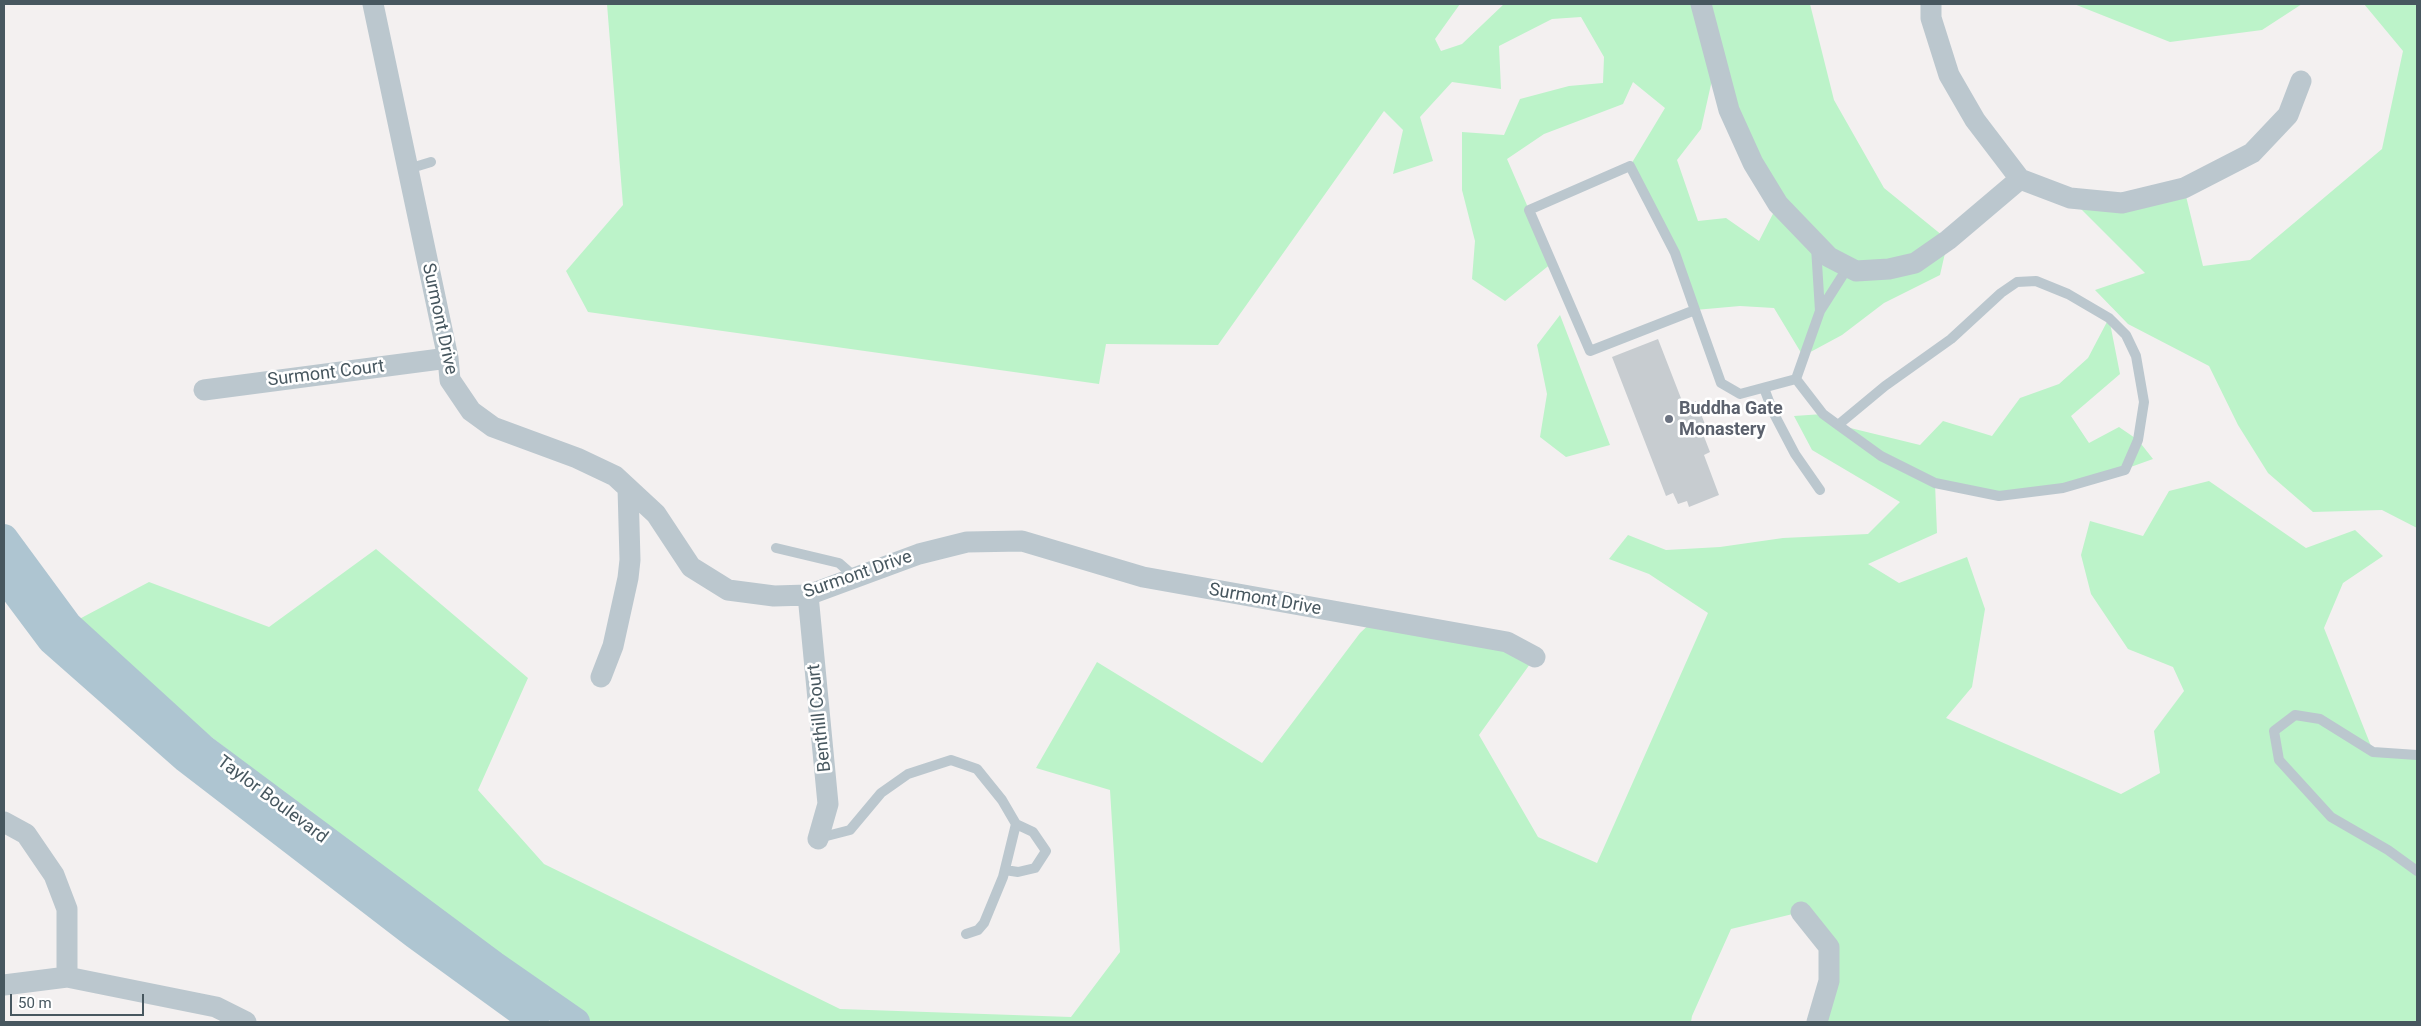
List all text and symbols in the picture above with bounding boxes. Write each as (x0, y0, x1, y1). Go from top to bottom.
street label: Surmont Drive (417, 261, 461, 377)
street label: Surmont Court (266, 356, 386, 392)
place label: Buddha Gate Monastery (1679, 398, 1783, 440)
marker: Buddha Gate Monastery (1663, 413, 1675, 425)
street label: Surmont Drive (801, 546, 915, 604)
street label: Surmont Drive (1207, 580, 1323, 620)
street label: Benthill Court (804, 663, 836, 773)
street label: Taylor Boulevard (212, 751, 332, 849)
scale bar (12, 984, 146, 1016)
text: 50 m (18, 994, 52, 1012)

